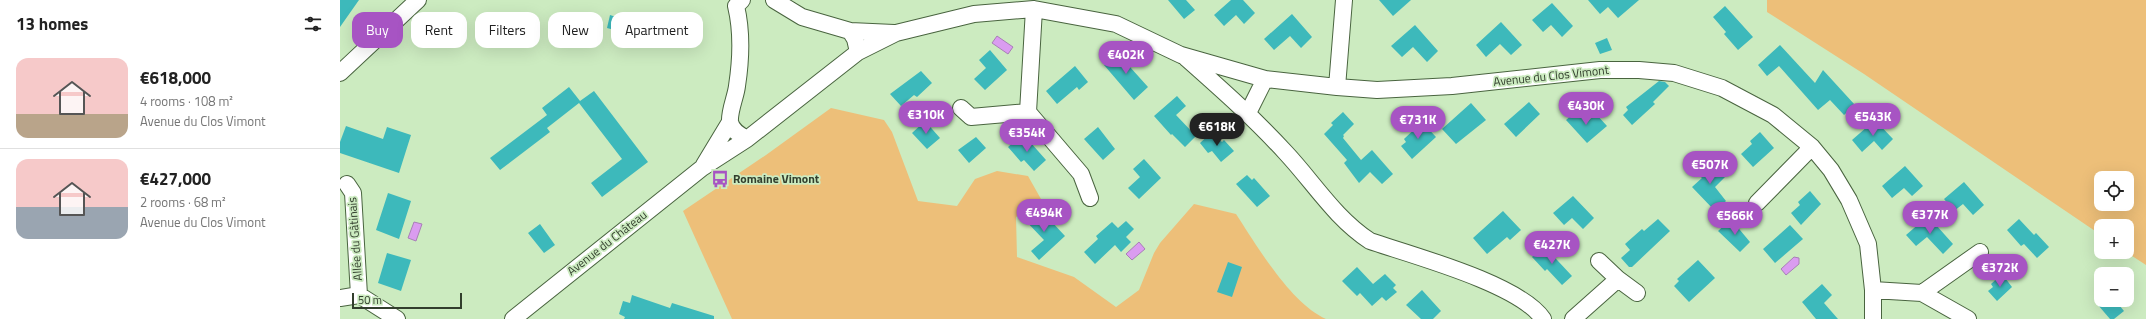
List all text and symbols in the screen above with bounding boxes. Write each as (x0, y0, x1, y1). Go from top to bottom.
text: 13 homes (16, 11, 88, 37)
chip: Buy (352, 12, 403, 48)
chip: Rent (411, 12, 467, 48)
chip: Filters (475, 12, 540, 48)
chip: New (548, 12, 603, 48)
chip: Apartment (611, 12, 703, 48)
icon: filters (302, 13, 324, 35)
pin: €402K (1098, 41, 1154, 75)
text: €402K (1108, 44, 1144, 64)
street label: Avenue du Clos Vimont (1492, 60, 1610, 91)
text: €618,000 (140, 65, 211, 91)
icon: home (48, 74, 96, 122)
text: 4 rooms · 108 m² (140, 91, 233, 111)
pin: €430K (1558, 92, 1614, 126)
text: €430K (1568, 95, 1604, 115)
pin: €310K (898, 101, 954, 135)
pin: €543K (1845, 103, 1901, 137)
text: €310K (908, 104, 944, 124)
pin: €731K (1390, 106, 1446, 140)
text: €543K (1855, 106, 1891, 126)
text: €731K (1400, 109, 1436, 129)
text: Avenue du Clos Vimont (140, 111, 266, 131)
pin: €618K (1189, 113, 1245, 147)
text: €618K (1199, 116, 1235, 136)
pin: €354K (999, 119, 1055, 153)
text: €354K (1009, 122, 1045, 142)
pin: €507K (1682, 151, 1738, 185)
text: €507K (1692, 154, 1728, 174)
text: €427,000 (140, 166, 211, 192)
bus stop icon: Romaine Vimont (710, 169, 730, 189)
place label: Romaine Vimont (733, 169, 820, 188)
map controls (2094, 171, 2134, 307)
button: locate (2094, 171, 2134, 211)
icon: home (48, 175, 96, 223)
text: 2 rooms · 68 m² (140, 192, 226, 212)
street label: Allée du Gâtinais (342, 196, 367, 281)
pin: €494K (1016, 199, 1072, 233)
pin: €377K (1902, 201, 1958, 235)
text: €494K (1026, 202, 1062, 222)
pin: €566K (1707, 202, 1763, 236)
text: €377K (1912, 204, 1948, 224)
street label: Avenue du Château (563, 205, 651, 280)
text: €566K (1717, 205, 1753, 225)
text: Avenue du Clos Vimont (140, 212, 266, 232)
button: + (2094, 219, 2134, 259)
pin: €427K (1524, 231, 1580, 265)
text: €427K (1534, 234, 1570, 254)
pin: €372K (1972, 254, 2028, 288)
text: €372K (1982, 257, 2018, 277)
button: − (2094, 267, 2134, 307)
scale bar (352, 291, 462, 310)
text: 50 m (358, 292, 382, 308)

